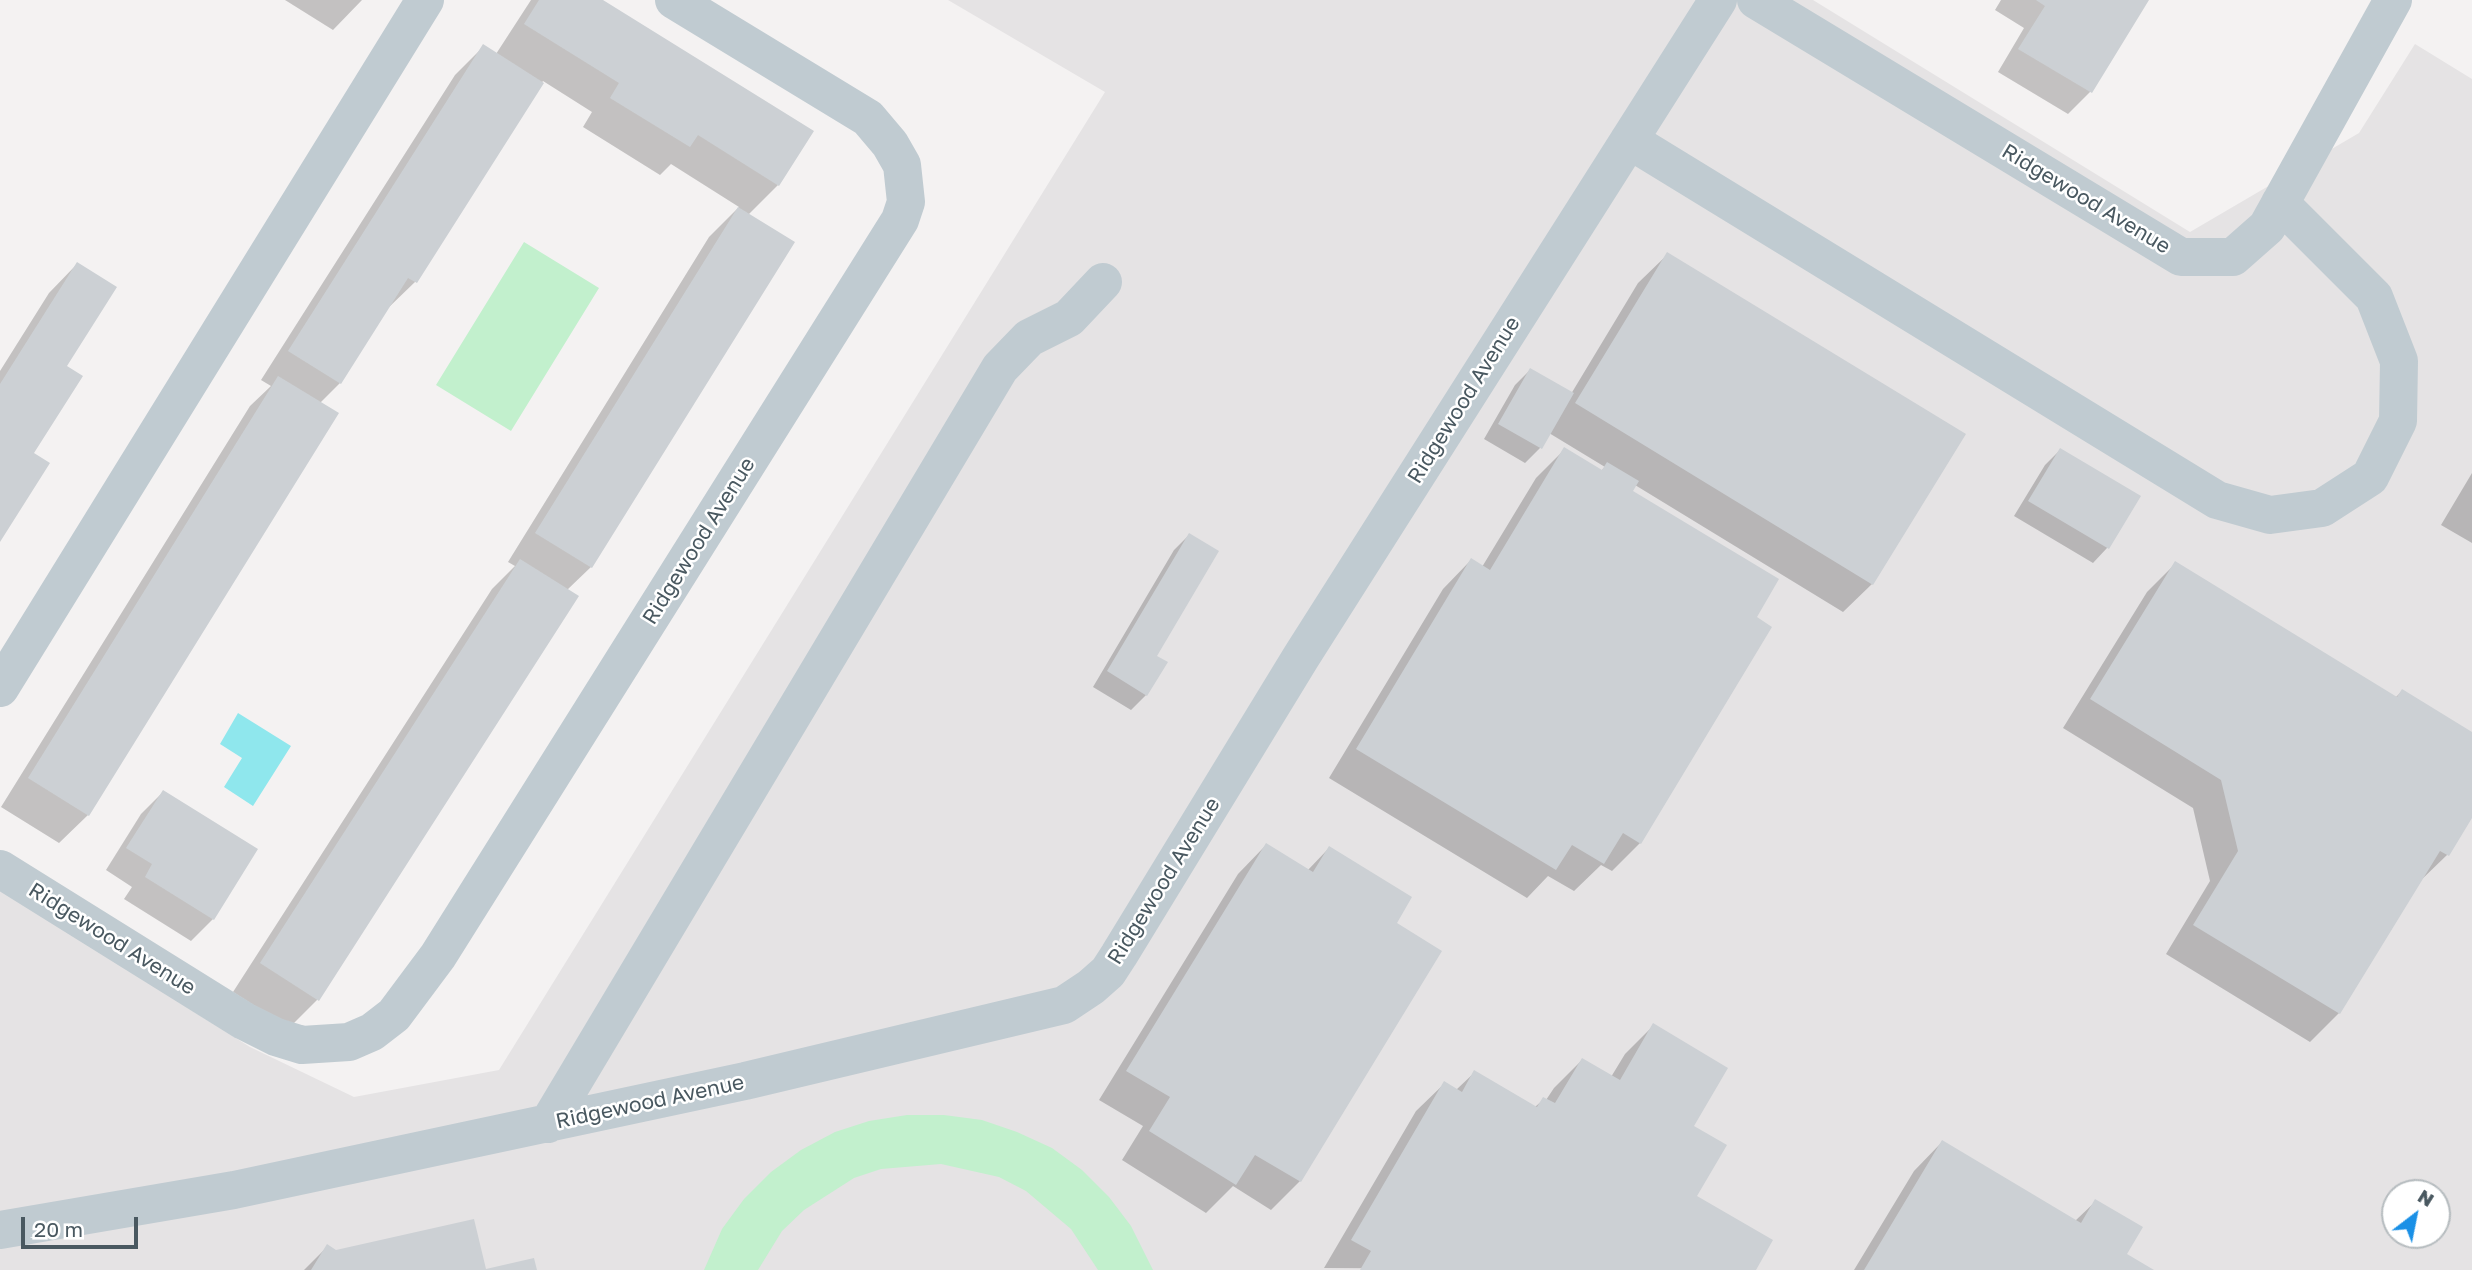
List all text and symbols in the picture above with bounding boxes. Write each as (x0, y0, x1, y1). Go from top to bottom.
street label: Ridgewood Avenue (1997, 139, 2175, 259)
street label: Ridgewood Avenue (1402, 312, 1526, 488)
street label: Ridgewood Avenue (637, 453, 761, 629)
street label: Ridgewood Avenue (1102, 793, 1226, 969)
street label: Ridgewood Avenue (24, 877, 200, 1001)
street label: Ridgewood Avenue (553, 1070, 747, 1134)
north arrow (2381, 1179, 2451, 1249)
text: N (2414, 1184, 2439, 1211)
scale bar (24, 1204, 142, 1248)
text: 20 m (34, 1216, 83, 1242)

